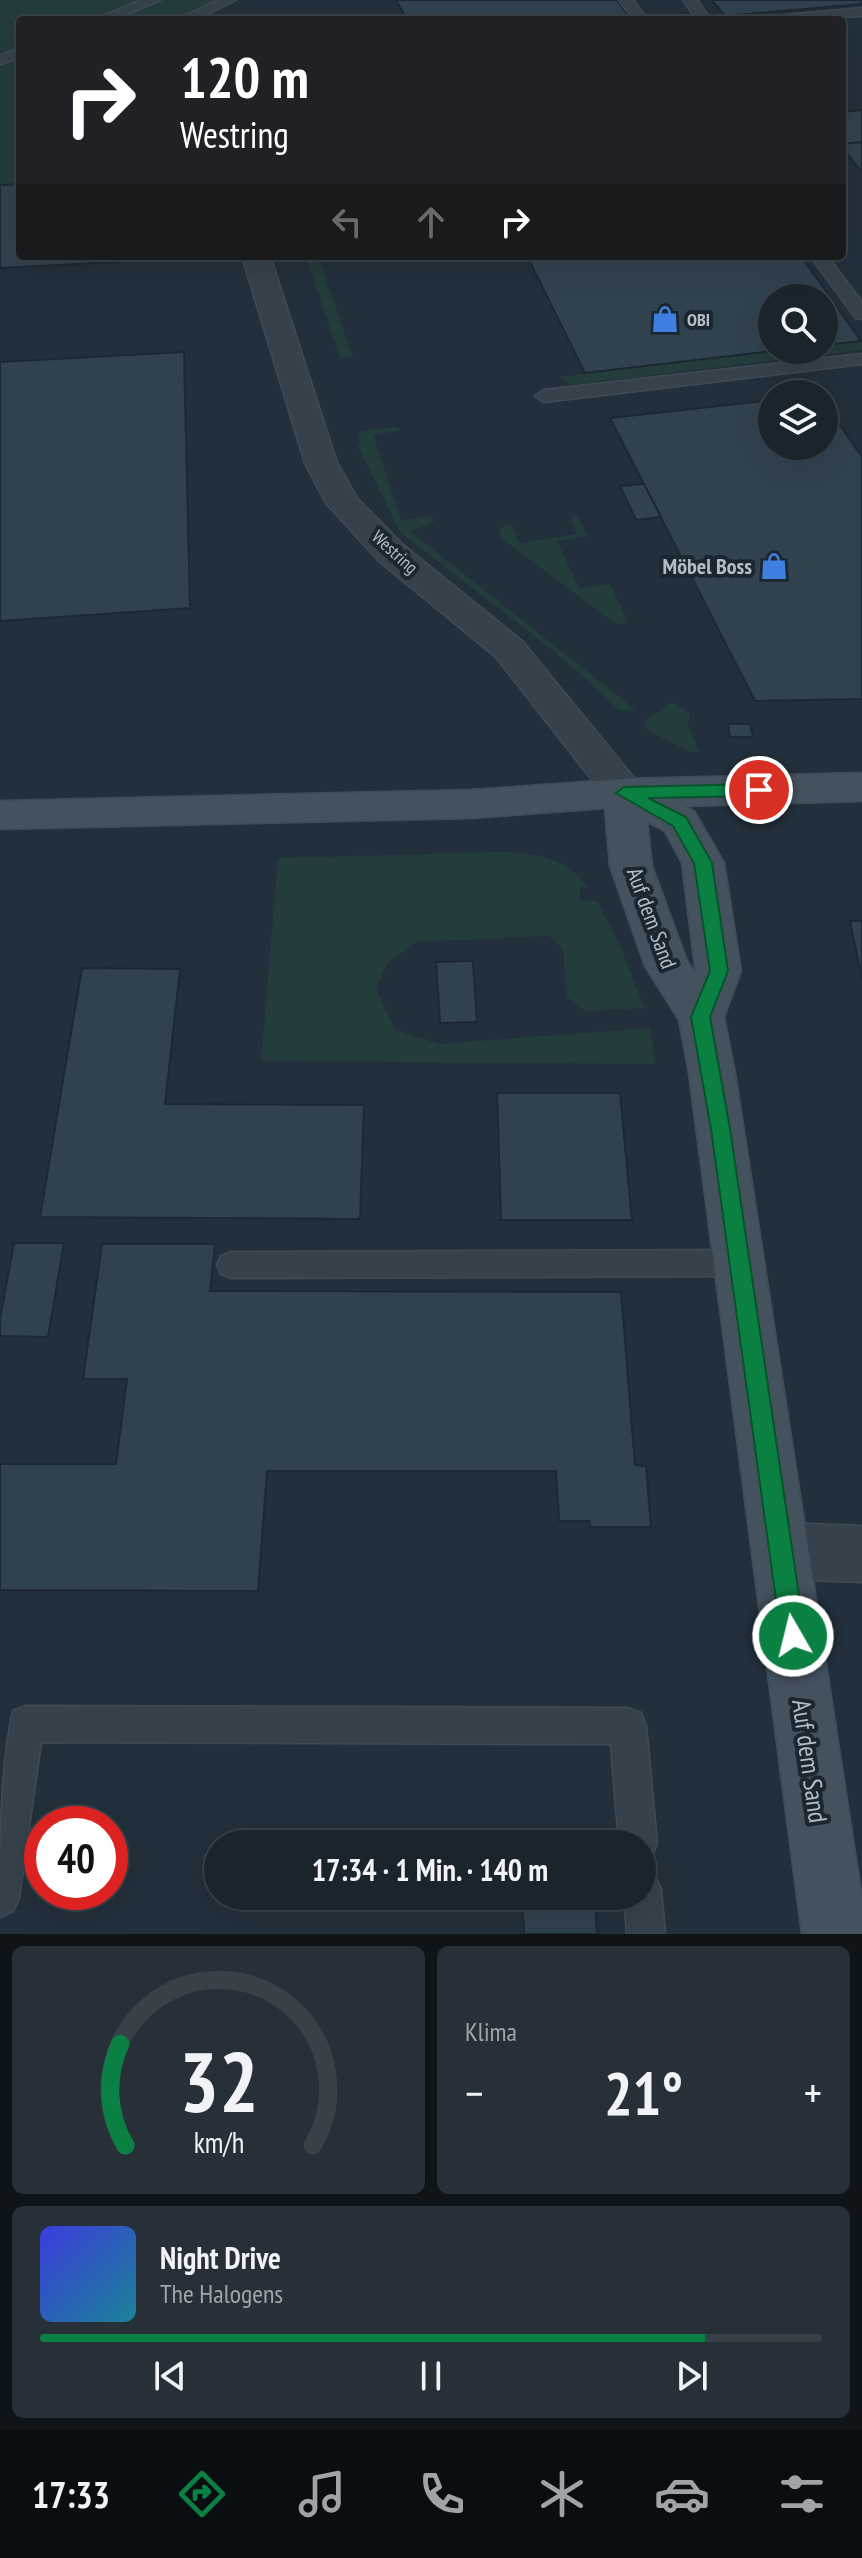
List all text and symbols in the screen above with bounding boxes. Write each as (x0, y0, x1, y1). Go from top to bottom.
text: 120 m (180, 41, 309, 113)
icon: right (48, 48, 152, 152)
text: Westring (180, 111, 289, 158)
icon: left (325, 200, 369, 244)
icon: ahead (409, 200, 453, 244)
icon: right (493, 200, 537, 244)
map controls (758, 284, 838, 460)
button: search (758, 284, 838, 364)
shop icon: OBI (650, 304, 680, 334)
place label: OBI (687, 308, 710, 331)
button: layers (758, 380, 838, 460)
street label: Westring (367, 525, 423, 579)
shop icon: Möbel Boss (759, 551, 789, 581)
place label: Möbel Boss (663, 552, 752, 580)
pin (725, 756, 793, 824)
icon: arrive (737, 768, 781, 812)
street label: Auf dem Sand (621, 864, 683, 972)
position arrow (751, 1594, 835, 1678)
street label: Auf dem Sand (785, 1697, 835, 1825)
speed limit sign: 40 (24, 1806, 128, 1910)
text: 17:34 · 1 Min. · 140 m (312, 1850, 548, 1889)
text: Klima (465, 2015, 517, 2048)
text: 32 (179, 2027, 258, 2135)
text: 21° (604, 2054, 683, 2132)
text: − (465, 2064, 483, 2121)
text: + (804, 2064, 822, 2121)
text: km/h (193, 2124, 244, 2161)
text: Night Drive (160, 2238, 281, 2277)
text: The Halogens (160, 2277, 283, 2310)
icon: previous (148, 2354, 192, 2398)
icon: pause (409, 2354, 453, 2398)
icon: next (670, 2354, 714, 2398)
icon: directions (174, 2466, 230, 2522)
icon: music (294, 2466, 350, 2522)
icon: phone (414, 2466, 470, 2522)
icon: climate (534, 2466, 590, 2522)
icon: car (654, 2466, 710, 2522)
icon: filters (774, 2466, 830, 2522)
text: 17:33 (32, 2471, 110, 2518)

